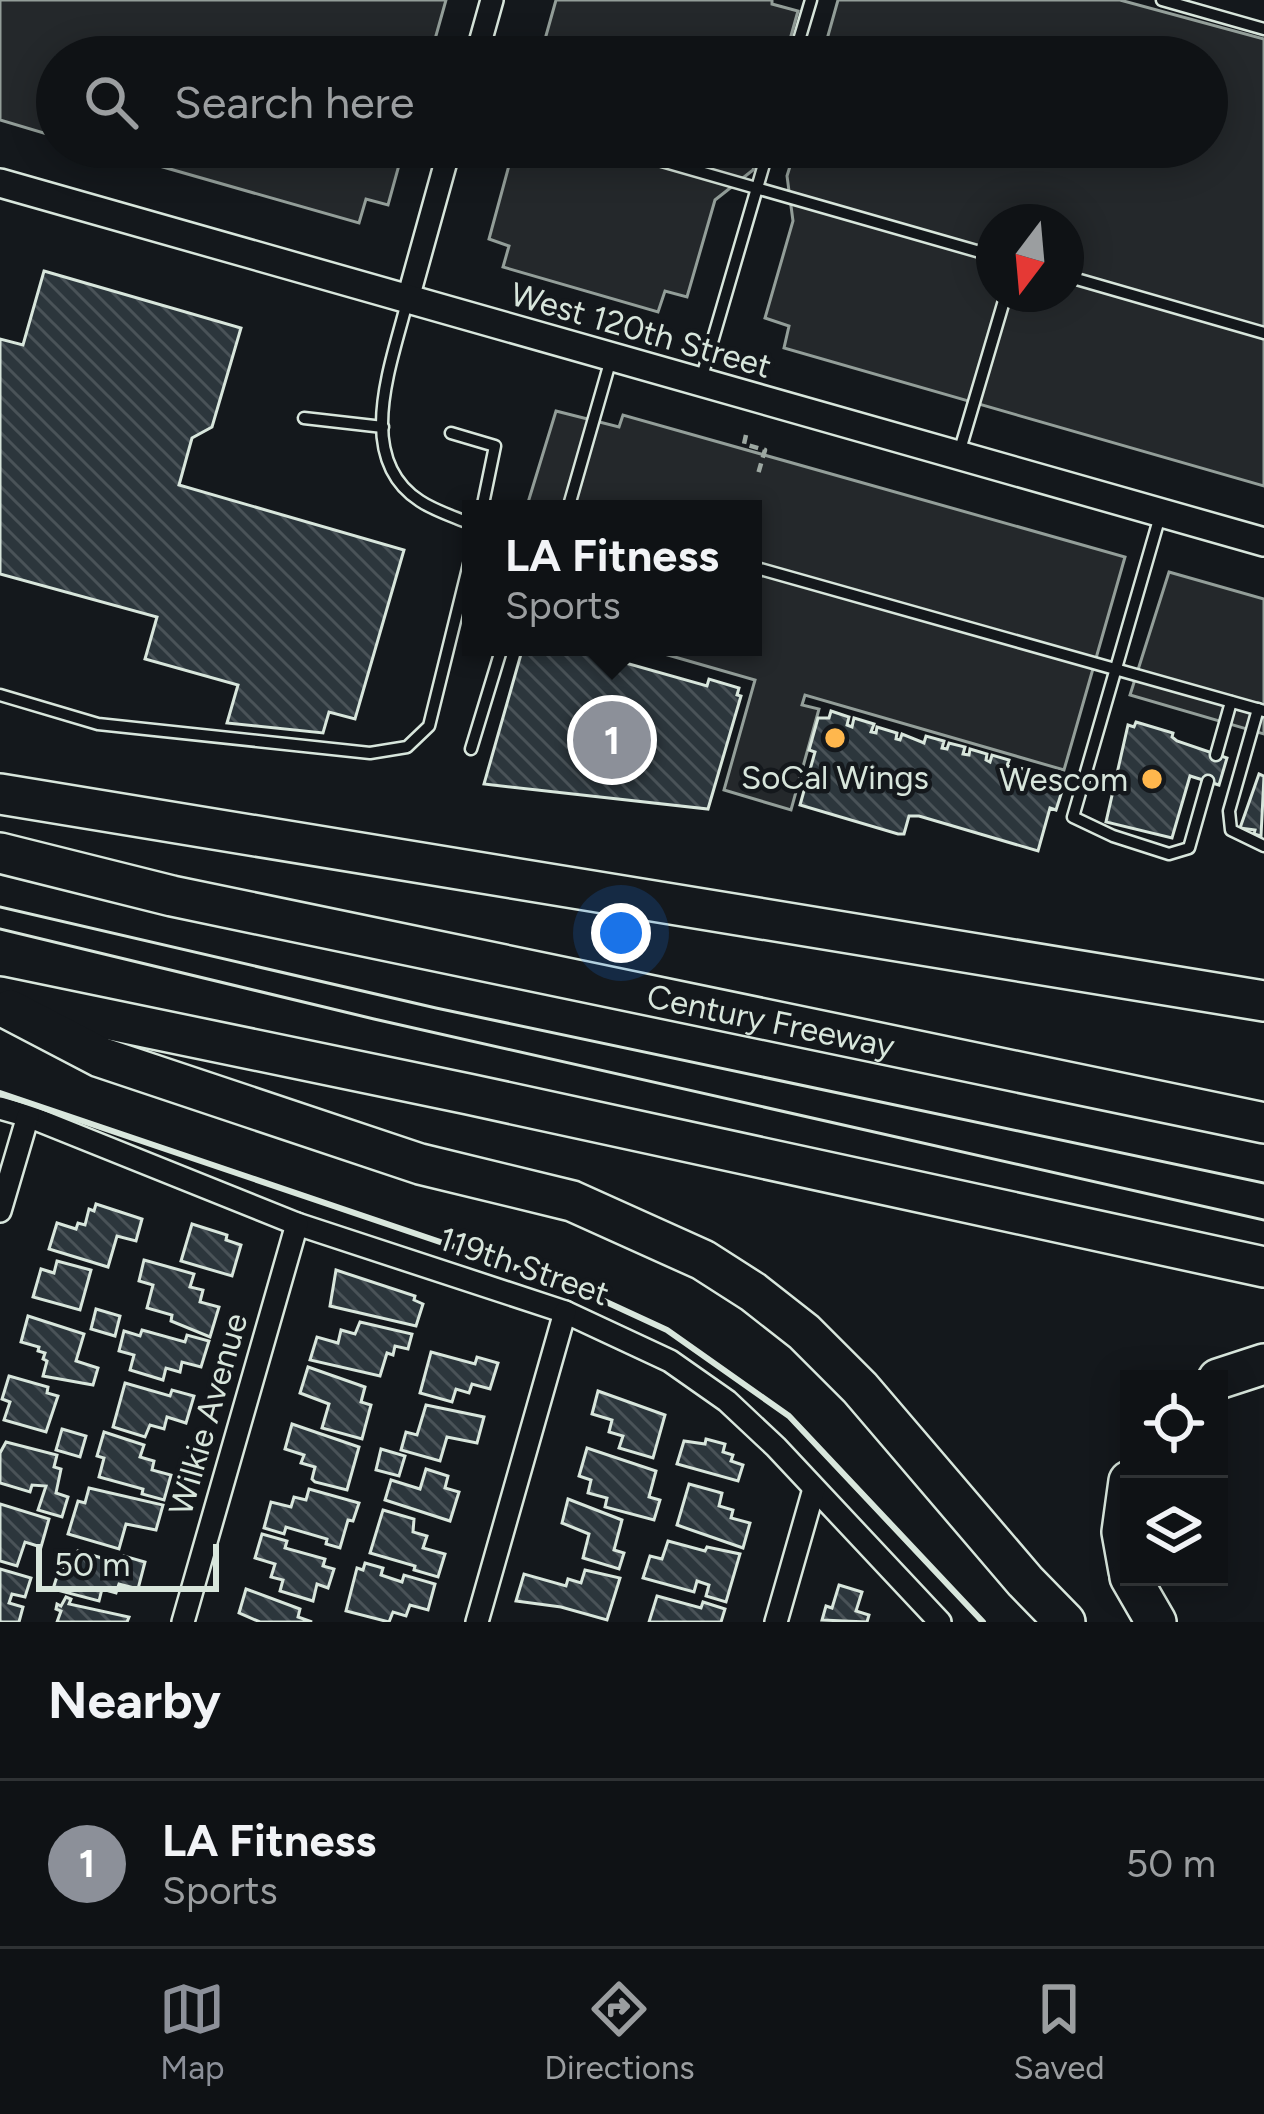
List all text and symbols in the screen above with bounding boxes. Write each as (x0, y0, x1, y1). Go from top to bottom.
search box (36, 36, 1228, 168)
icon: search (78, 69, 144, 135)
text: Search here (174, 75, 414, 129)
north arrow (976, 204, 1084, 312)
street label: West 120th Street (506, 274, 776, 386)
popup (462, 500, 762, 656)
text: LA Fitness (505, 528, 719, 582)
text: Sports (505, 582, 621, 629)
pin: 1 (573, 695, 651, 785)
marker: SoCal Wings (822, 725, 848, 751)
place label: SoCal Wings (741, 758, 929, 797)
place label: Wescom (999, 760, 1128, 799)
marker: Wescom (1139, 766, 1165, 792)
your location (591, 903, 651, 963)
street label: Century Freeway (644, 976, 899, 1065)
street label: 119th Street (434, 1219, 614, 1313)
street label: Wilkie Avenue (161, 1309, 255, 1519)
map controls (1120, 1370, 1228, 1586)
button: locate (1120, 1370, 1228, 1478)
button: layers (1120, 1478, 1228, 1586)
scale bar (36, 1538, 219, 1591)
text: 50 m (54, 1545, 130, 1584)
text: Nearby (48, 1670, 221, 1731)
text: LA Fitness (162, 1813, 376, 1867)
text: 1 (79, 1840, 95, 1887)
text: 50 m (1126, 1840, 1216, 1887)
text: Sports (162, 1867, 278, 1914)
tab: Map (159, 1976, 225, 2087)
tab: Directions (544, 1976, 695, 2087)
tab: Saved (1014, 1976, 1105, 2087)

